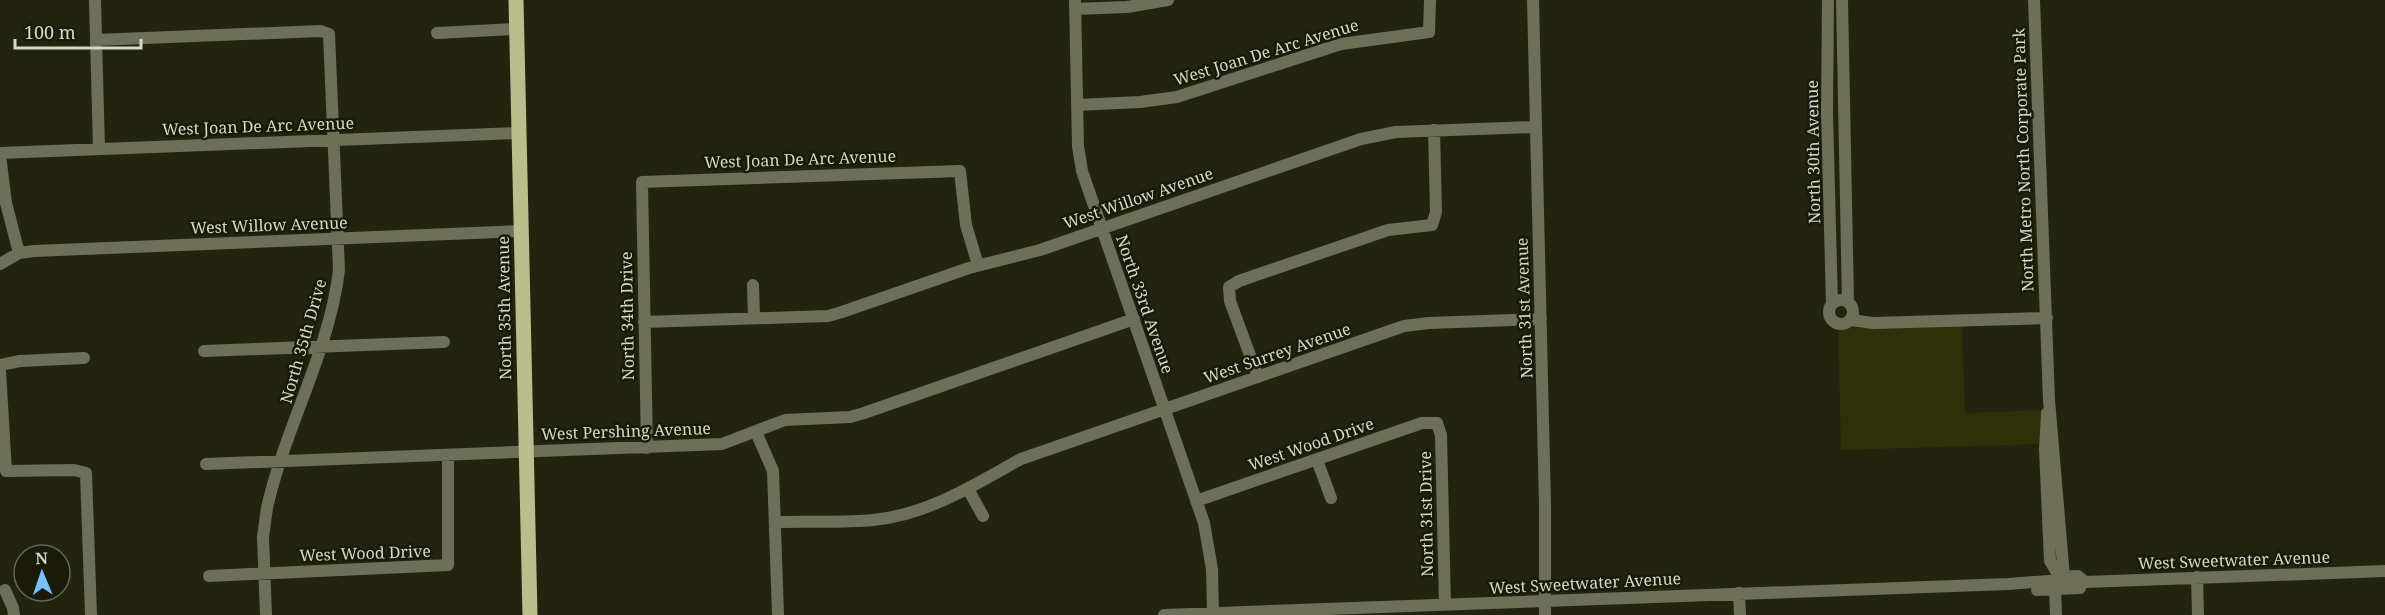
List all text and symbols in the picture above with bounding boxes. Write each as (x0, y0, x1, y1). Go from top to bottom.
scale bar (15, 12, 141, 50)
street label: West Joan De Arc Avenue (1171, 13, 1361, 91)
text: 100 m (24, 20, 76, 44)
street label: North Metro North Corporate Park (2007, 27, 2039, 292)
street label: North 30th Avenue (1801, 80, 1825, 224)
street label: West Joan De Arc Avenue (162, 112, 354, 140)
street label: West Joan De Arc Avenue (704, 145, 896, 173)
street label: West Willow Avenue (1060, 162, 1216, 234)
street label: West Willow Avenue (190, 211, 348, 239)
street label: North 33rd Avenue (1111, 232, 1179, 376)
street label: North 35th Avenue (492, 236, 516, 380)
street label: North 31st Avenue (1511, 237, 1537, 379)
street label: North 34th Drive (615, 251, 639, 381)
street label: North 35th Drive (275, 276, 331, 406)
street label: West Surrey Avenue (1200, 317, 1354, 389)
street label: West Wood Drive (1245, 412, 1377, 476)
street label: West Pershing Avenue (541, 417, 711, 445)
street label: North 31st Drive (1414, 451, 1438, 577)
street label: West Wood Drive (299, 540, 431, 566)
north arrow (12, 543, 72, 603)
street label: West Sweetwater Avenue (2138, 546, 2330, 574)
text: N (35, 547, 49, 569)
street label: West Sweetwater Avenue (1488, 567, 1682, 599)

